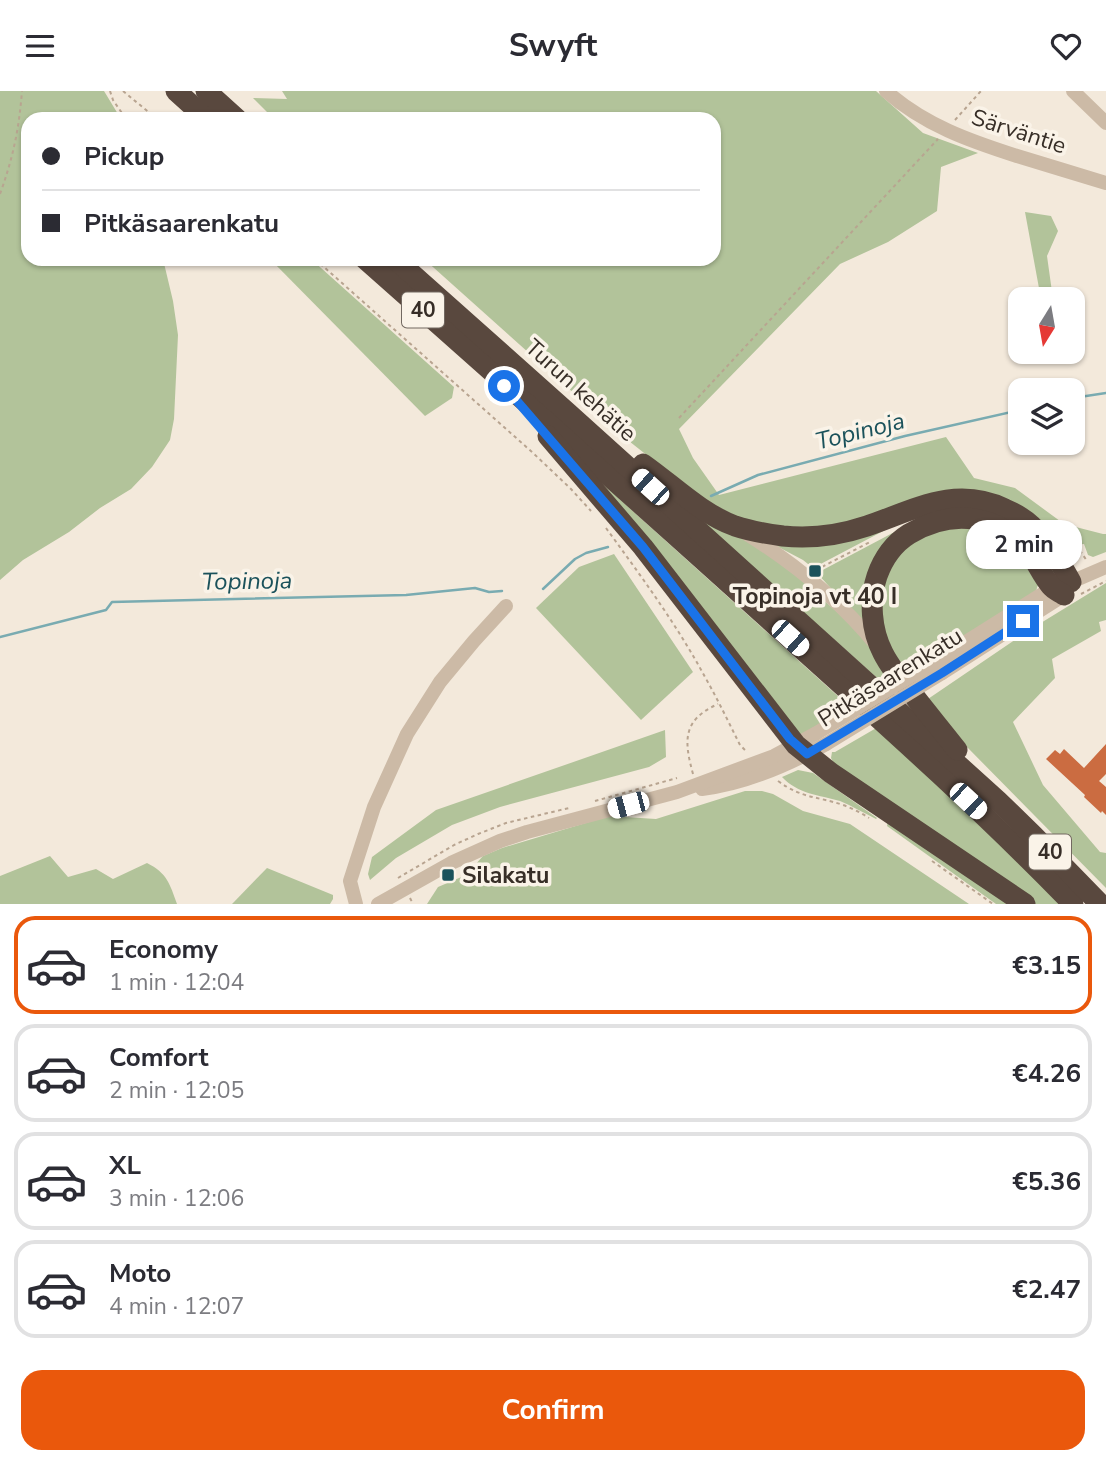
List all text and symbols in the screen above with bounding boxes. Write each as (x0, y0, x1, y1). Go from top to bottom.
text: Swyft (509, 24, 597, 67)
icon: menu (21, 27, 59, 65)
icon: heart (1047, 27, 1085, 65)
street label: Särväntie (968, 102, 1070, 161)
text: Pickup (84, 139, 164, 174)
text: Pitkäsaarenkatu (84, 206, 279, 241)
north arrow (1008, 287, 1085, 364)
map controls (1008, 287, 1085, 455)
road number: 40 (402, 293, 444, 327)
street label: Turun kehätie (518, 332, 643, 449)
route start (488, 370, 520, 402)
button: layers (1008, 378, 1085, 455)
water label: Topinoja (812, 404, 908, 458)
car (628, 465, 673, 509)
callout: 2 min (965, 519, 1081, 568)
text: 2 min (994, 529, 1054, 560)
marker: Topinoja vt 40 I (807, 563, 823, 579)
water label: Topinoja (201, 564, 293, 598)
place label: Topinoja vt 40 I (733, 581, 897, 612)
route end (1007, 605, 1039, 637)
car (768, 616, 813, 660)
street label: Pitkäsaarenkatu (812, 621, 968, 734)
car (946, 779, 991, 823)
car (605, 789, 652, 821)
road number: 40 (1029, 835, 1071, 869)
place label: Silakatu (462, 860, 549, 891)
marker: Silakatu (440, 867, 456, 883)
text: Economy (109, 932, 218, 967)
icon: car (25, 934, 88, 997)
text: €3.15 (1012, 948, 1081, 983)
text: 1 min · 12:04 (109, 967, 244, 998)
text: Comfort (109, 1040, 209, 1075)
icon: car (25, 1042, 88, 1105)
text: €4.26 (1012, 1056, 1081, 1091)
text: 2 min · 12:05 (109, 1075, 244, 1106)
text: XL (109, 1148, 141, 1183)
icon: car (25, 1150, 88, 1213)
text: €5.36 (1012, 1164, 1081, 1199)
text: 3 min · 12:06 (109, 1183, 244, 1214)
text: Moto (109, 1256, 171, 1291)
icon: car (25, 1258, 88, 1321)
text: €2.47 (1012, 1272, 1081, 1307)
text: 4 min · 12:07 (109, 1291, 244, 1322)
button: Confirm (21, 1370, 1085, 1450)

